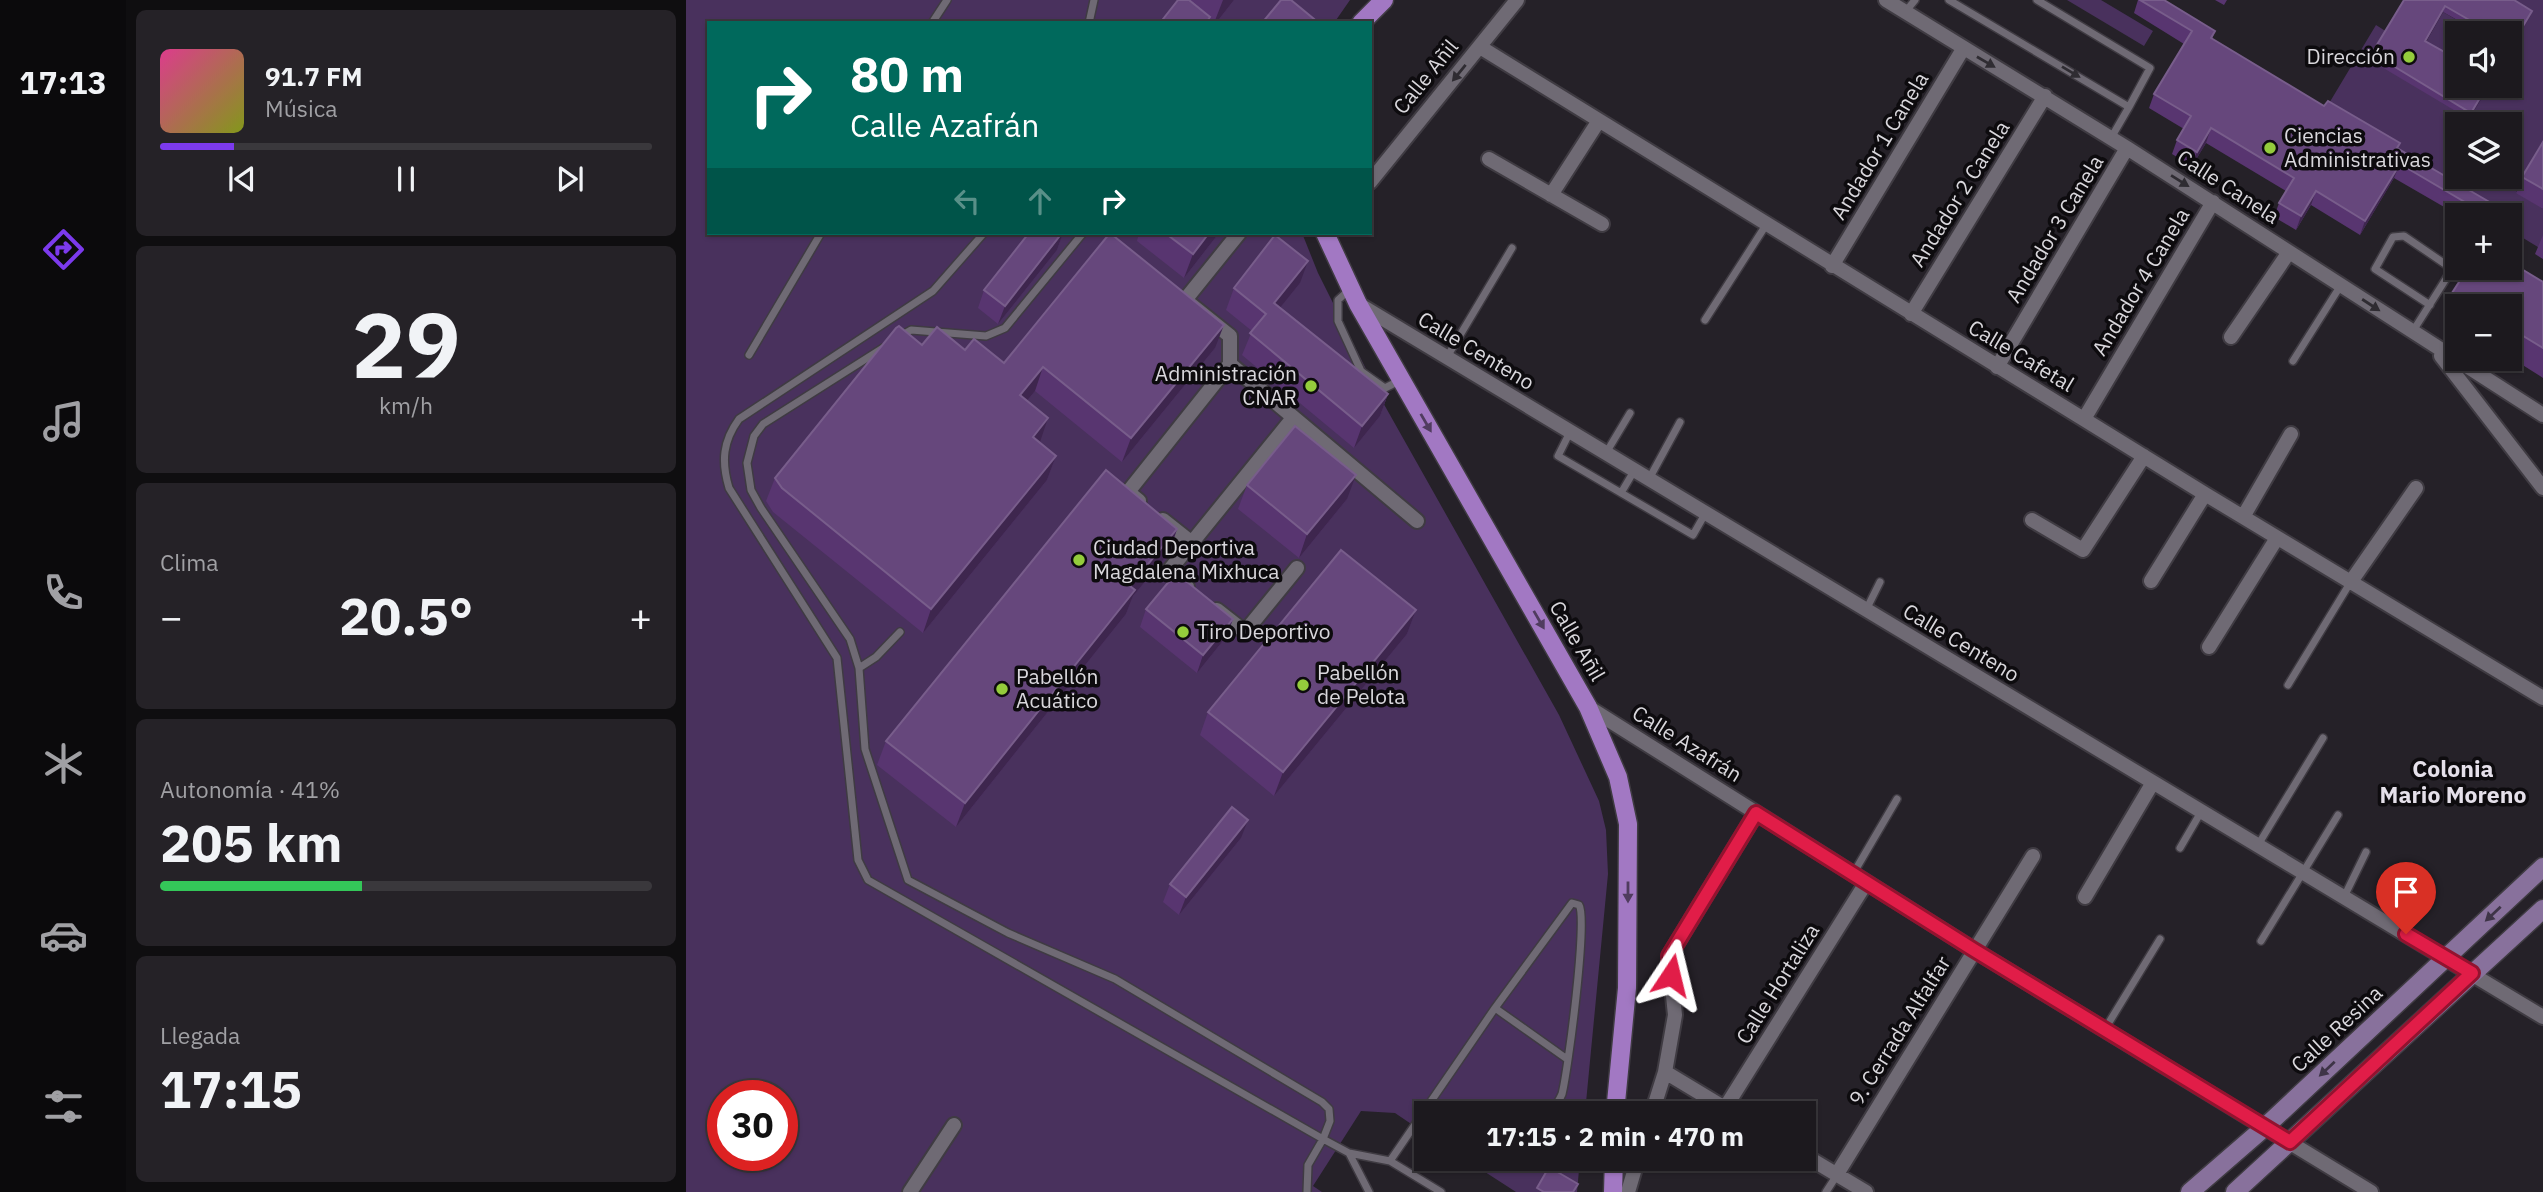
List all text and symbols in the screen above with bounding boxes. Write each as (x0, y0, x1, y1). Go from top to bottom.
map controls (2445, 21, 2522, 371)
button: sound (2445, 21, 2522, 98)
street label: Calle Añil (1387, 33, 1464, 120)
text: 80 m (850, 42, 964, 105)
place label: Dirección (2307, 42, 2395, 70)
icon: right (735, 49, 826, 140)
marker: Dirección (2401, 49, 2417, 65)
one-way arrow (1976, 56, 1996, 68)
text: 91.7 FM (265, 59, 363, 93)
text: 17:13 (19, 61, 107, 103)
one-way arrow (1452, 64, 1467, 81)
street label: Andador 1 Canela (1824, 66, 1934, 225)
one-way arrow (2061, 66, 2080, 79)
text: Música (265, 93, 338, 123)
text: Calle Azafrán (850, 104, 1039, 146)
button: layers (2445, 112, 2522, 189)
street label: Andador 2 Canela (1903, 115, 2015, 272)
place label: Ciencias Administrativas (2284, 121, 2431, 173)
marker: Ciencias Administrativas (2262, 140, 2278, 156)
street label: Calle Canela (2172, 143, 2285, 230)
street label: Andador 3 Canela (1999, 149, 2109, 308)
icon: previous (223, 160, 261, 198)
icon: pause (387, 160, 425, 198)
icon: next (551, 160, 589, 198)
one-way arrow (2170, 175, 2189, 188)
icon: left (948, 182, 986, 220)
icon: ahead (1021, 182, 1059, 220)
icon: right (1094, 182, 1132, 220)
street label: Andador 4 Canela (2085, 202, 2195, 361)
button: + (2445, 203, 2522, 280)
icon: directions (39, 225, 88, 274)
text: 29 (351, 285, 461, 403)
button: − (2445, 294, 2522, 371)
one-way arrow (2361, 298, 2380, 311)
street label: Calle Centeno (1413, 304, 1540, 396)
street label: Calle Cafetal (1963, 313, 2080, 398)
place label: Administración CNAR (1155, 359, 1297, 411)
marker: Administración CNAR (1303, 378, 1319, 394)
text: km/h (379, 390, 433, 420)
icon: music (39, 397, 88, 446)
one-way arrow (1420, 413, 1432, 432)
place label: Ciudad Deportiva Magdalena Mixhuca (1093, 533, 1280, 585)
text: Clima (160, 547, 219, 577)
marker: Ciudad Deportiva Magdalena Mixhuca (1071, 552, 1087, 568)
icon: phone (39, 568, 88, 617)
text: 20.5° (339, 582, 473, 649)
text: − (160, 592, 183, 641)
text: + (629, 592, 652, 641)
street label: Calle Añil (1544, 595, 1612, 686)
street label: Calle Centeno (1898, 596, 2025, 688)
one-way arrow (1533, 611, 1545, 630)
place label: Tiro Deportivo (1197, 617, 1330, 645)
marker: Tiro Deportivo (1175, 624, 1191, 640)
place label: Pabellón de Pelota (1317, 658, 1406, 710)
place label: Pabellón Acuático (1016, 662, 1098, 714)
marker: Pabellón de Pelota (1295, 677, 1311, 693)
marker: Pabellón Acuático (994, 681, 1010, 697)
street label: Calle Azafrán (1627, 698, 1748, 788)
icon: climate (39, 739, 88, 788)
district label: Colonia Mario Moreno (2380, 753, 2526, 809)
text: Autonomía · 41% (160, 774, 340, 804)
text: 205 km (160, 809, 342, 876)
pin (2376, 862, 2436, 934)
icon: arrive (2387, 873, 2425, 911)
one-way arrow (1622, 881, 1634, 903)
one-way arrow (2485, 906, 2502, 923)
icon: car (39, 911, 88, 960)
street label: Calle Hortaliza (1729, 918, 1825, 1049)
position arrow (1634, 938, 1708, 1012)
street label: 9. Cerrada Alfalfar (1842, 950, 1957, 1111)
street label: Calle Resina (2285, 979, 2388, 1078)
text: Llegada (160, 1020, 240, 1050)
text: 17:15 (160, 1055, 302, 1122)
one-way arrow (2319, 1061, 2336, 1077)
speed limit sign: 30 (707, 1080, 798, 1171)
icon: filters (39, 1082, 88, 1131)
text: 17:15 · 2 min · 470 m (1486, 1119, 1744, 1153)

